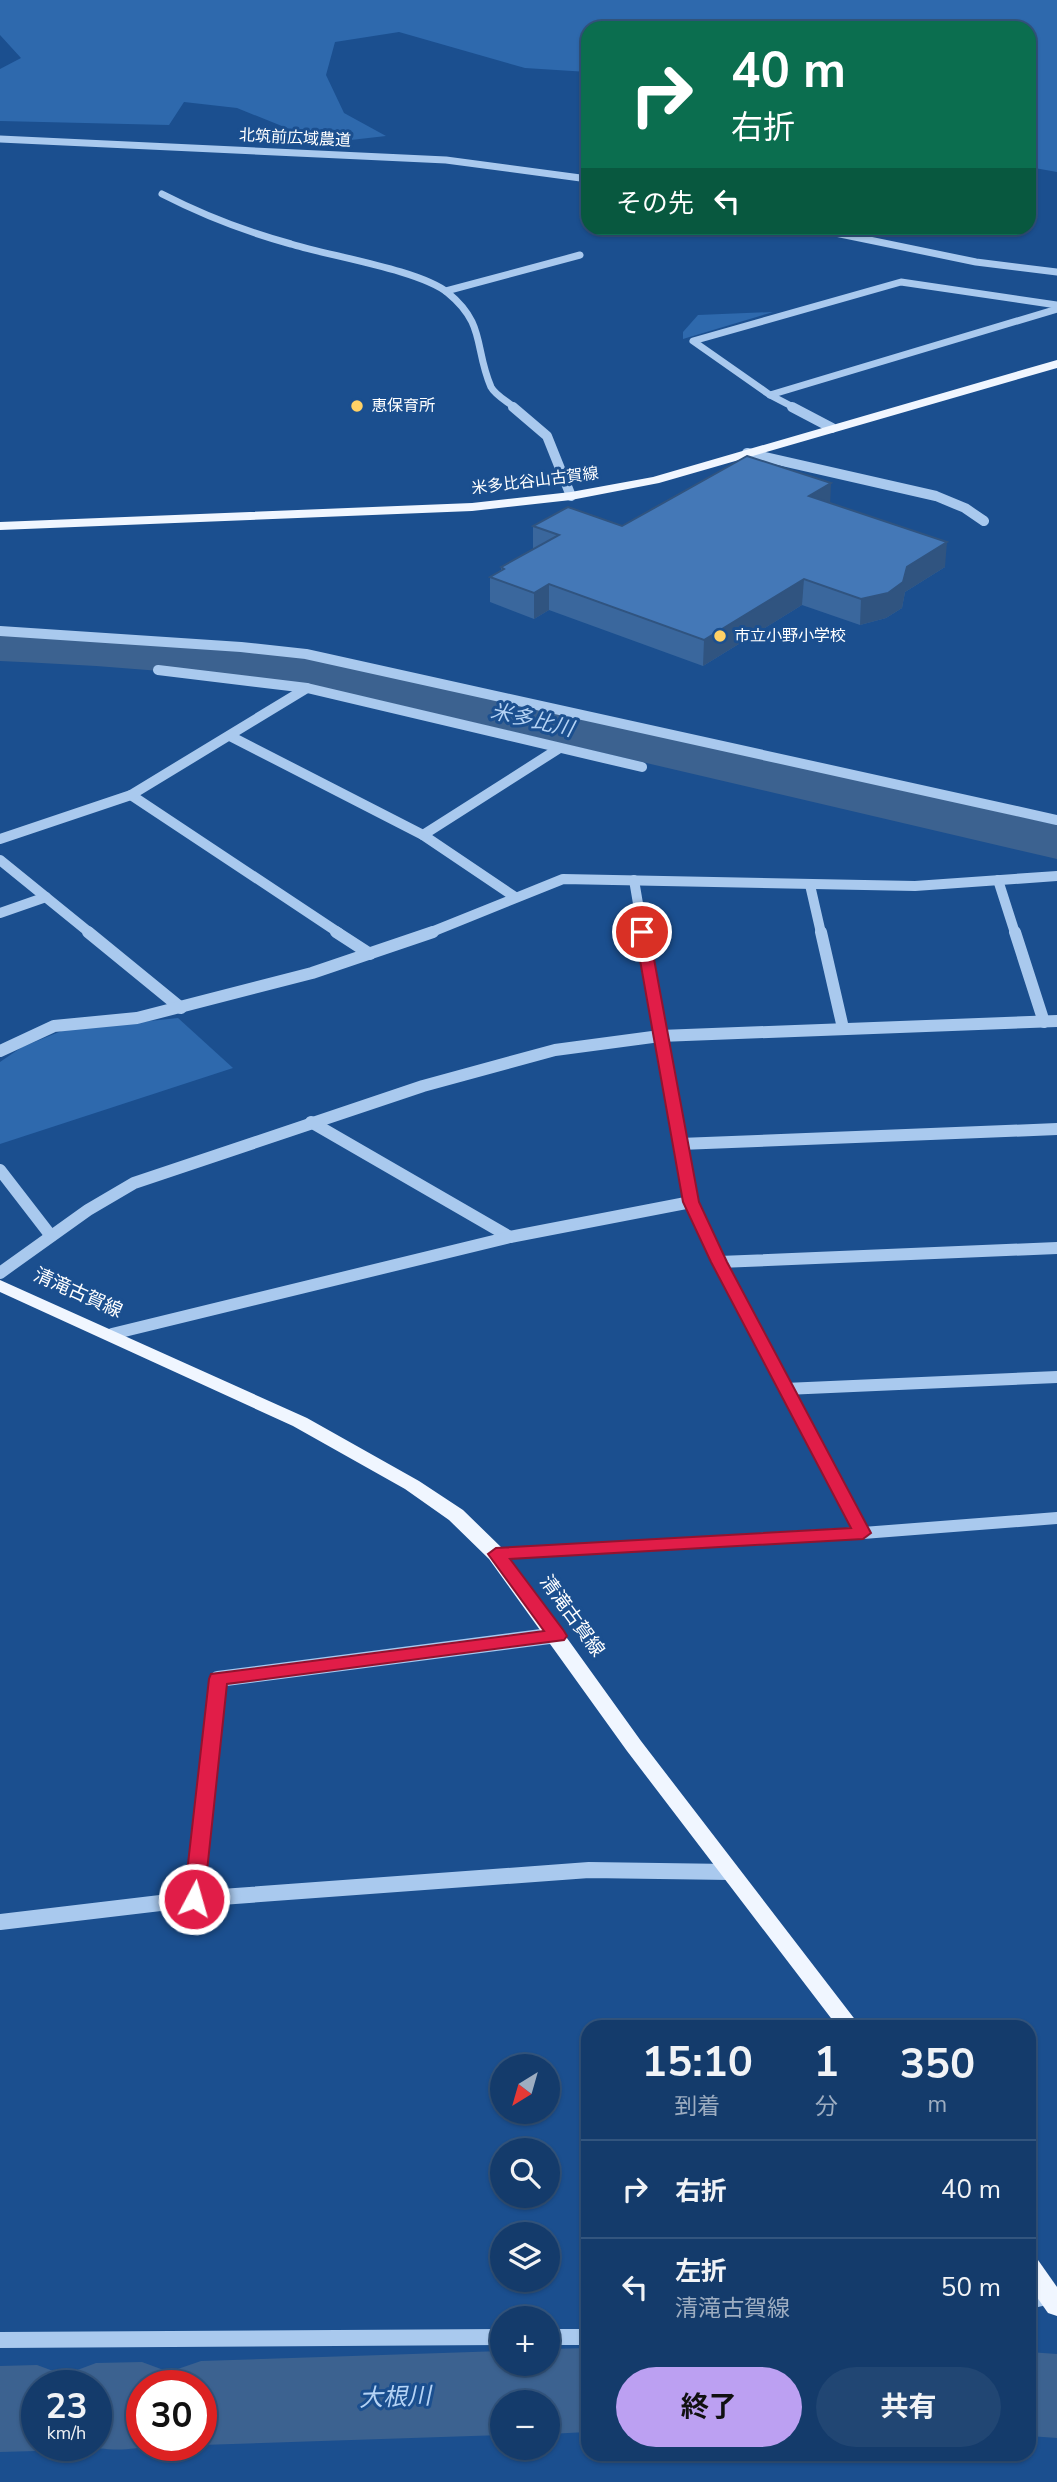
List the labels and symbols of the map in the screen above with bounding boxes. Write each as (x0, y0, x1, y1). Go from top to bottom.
street label: 北筑前広域農道 (238, 124, 352, 152)
place label: 恵保育所 (371, 395, 435, 417)
marker: 恵保育所 (349, 398, 365, 414)
street label: 米多比谷山古賀線 (470, 462, 600, 500)
place label: 市立小野小学校 (734, 625, 846, 647)
marker: 市立小野小学校 (712, 628, 728, 644)
water label: 米多比川 (488, 697, 578, 744)
pin (612, 902, 672, 962)
street label: 清滝古賀線 (29, 1262, 127, 1324)
street label: 清滝古賀線 (534, 1570, 610, 1662)
position arrow (157, 1862, 231, 1936)
north arrow (490, 2054, 560, 2124)
speed limit sign: 30 (126, 2370, 217, 2461)
water label: 大根川 (358, 2380, 435, 2414)

